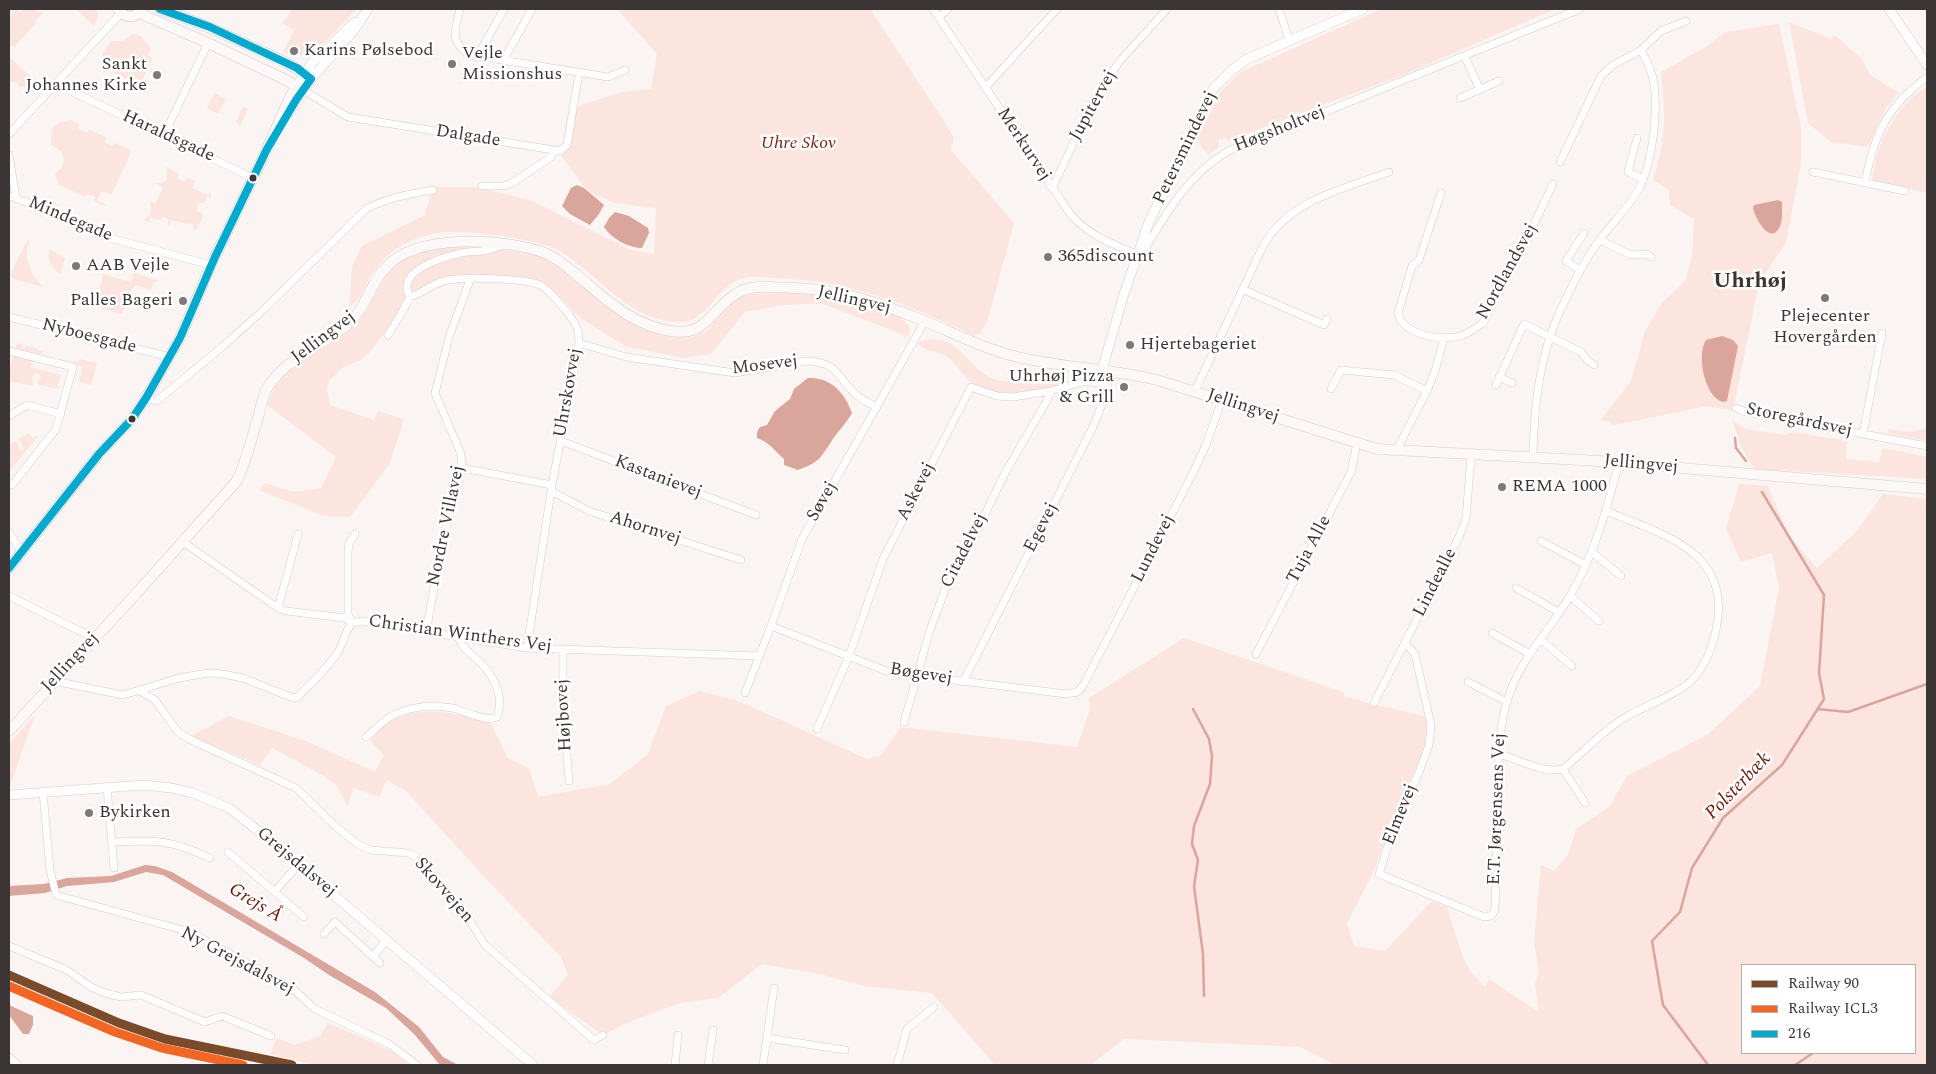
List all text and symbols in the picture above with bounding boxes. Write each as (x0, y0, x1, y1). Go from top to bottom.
place label: Karins Pølsebod (304, 40, 434, 62)
place label: Vejle Missionshus (462, 43, 562, 86)
marker: Karins Pølsebod (288, 45, 300, 57)
place label: Sankt Johannes Kirke (26, 54, 147, 96)
marker: Vejle Missionshus (446, 58, 458, 70)
street label: Jupitervej (1066, 67, 1122, 145)
marker: Sankt Johannes Kirke (151, 69, 163, 81)
street label: Petersmindevej (1149, 88, 1223, 208)
street label: Høgsholtvej (1231, 102, 1329, 158)
street label: Merkurvej (991, 104, 1055, 186)
street label: Haraldsgade (118, 106, 218, 168)
street label: Dalgade (434, 121, 502, 153)
park label: Uhre Skov (760, 133, 836, 155)
unlabelled marker (248, 173, 258, 183)
street label: Mindegade (25, 193, 115, 247)
street label: Nordlandsvej (1473, 220, 1543, 324)
place label: 365discount (1058, 246, 1154, 268)
marker: 365discount (1042, 251, 1054, 263)
place label: AAB Vejle (86, 255, 170, 277)
marker: AAB Vejle (70, 260, 82, 272)
district label: Uhrhøj (1713, 270, 1787, 296)
street label: Jellingvej (815, 282, 893, 320)
place label: Palles Bageri (70, 290, 173, 312)
marker: Plejecenter Hovergården (1819, 292, 1831, 304)
marker: Palles Bageri (177, 295, 189, 307)
place label: Plejecenter Hovergården (1773, 306, 1877, 348)
street label: Jellingvej (288, 307, 360, 369)
street label: Nyboesgade (40, 315, 138, 359)
place label: Hjertebageriet (1140, 334, 1256, 356)
marker: Hjertebageriet (1124, 339, 1136, 351)
street label: Uhrskovvej (550, 346, 588, 440)
street label: Mosevej (731, 351, 799, 381)
place label: Uhrhøj Pizza & Grill (1008, 366, 1114, 408)
marker: Uhrhøj Pizza & Grill (1118, 381, 1130, 393)
street label: Jellingvej (1204, 385, 1282, 429)
street label: Storegårdsvej (1744, 399, 1854, 443)
unlabelled marker (127, 414, 137, 424)
street label: Kastanievej (611, 451, 705, 505)
street label: Jellingvej (1603, 451, 1679, 479)
street label: Askevej (893, 459, 941, 525)
street label: Nordre Villavej (424, 464, 470, 588)
place label: REMA 1000 (1512, 476, 1607, 498)
street label: Søvej (803, 478, 843, 526)
marker: REMA 1000 (1496, 481, 1508, 493)
street label: Egevej (1020, 499, 1064, 557)
street label: Ahornvej (606, 507, 684, 551)
street label: Citadelvej (937, 510, 993, 592)
street label: Lundevej (1128, 511, 1180, 587)
street label: Tuja Alle (1283, 512, 1337, 588)
street label: Lindealle (1409, 545, 1463, 621)
street label: Christian Winthers Vej (367, 611, 553, 659)
street label: Jellingvej (38, 628, 104, 698)
street label: Bøgevej (888, 659, 954, 691)
street label: Højbovej (552, 678, 578, 752)
street label: E.T. Jørgensens Vej (1485, 732, 1511, 886)
water label: Polsterbæk (1701, 749, 1777, 825)
street label: Elmevej (1379, 781, 1423, 849)
place label: Bykirken (99, 802, 171, 824)
marker: Bykirken (83, 807, 95, 819)
street label: Grejsdalsvej (252, 823, 340, 903)
street label: Skovvejen (409, 854, 477, 928)
water label: Grejs Å (224, 879, 286, 929)
street label: Ny Grejsdalsvej (177, 923, 297, 1001)
legend (1741, 964, 1916, 1054)
text: Railway 90 (1788, 972, 1859, 995)
text: Railway ICL3 (1788, 997, 1878, 1020)
text: 216 (1788, 1022, 1811, 1045)

